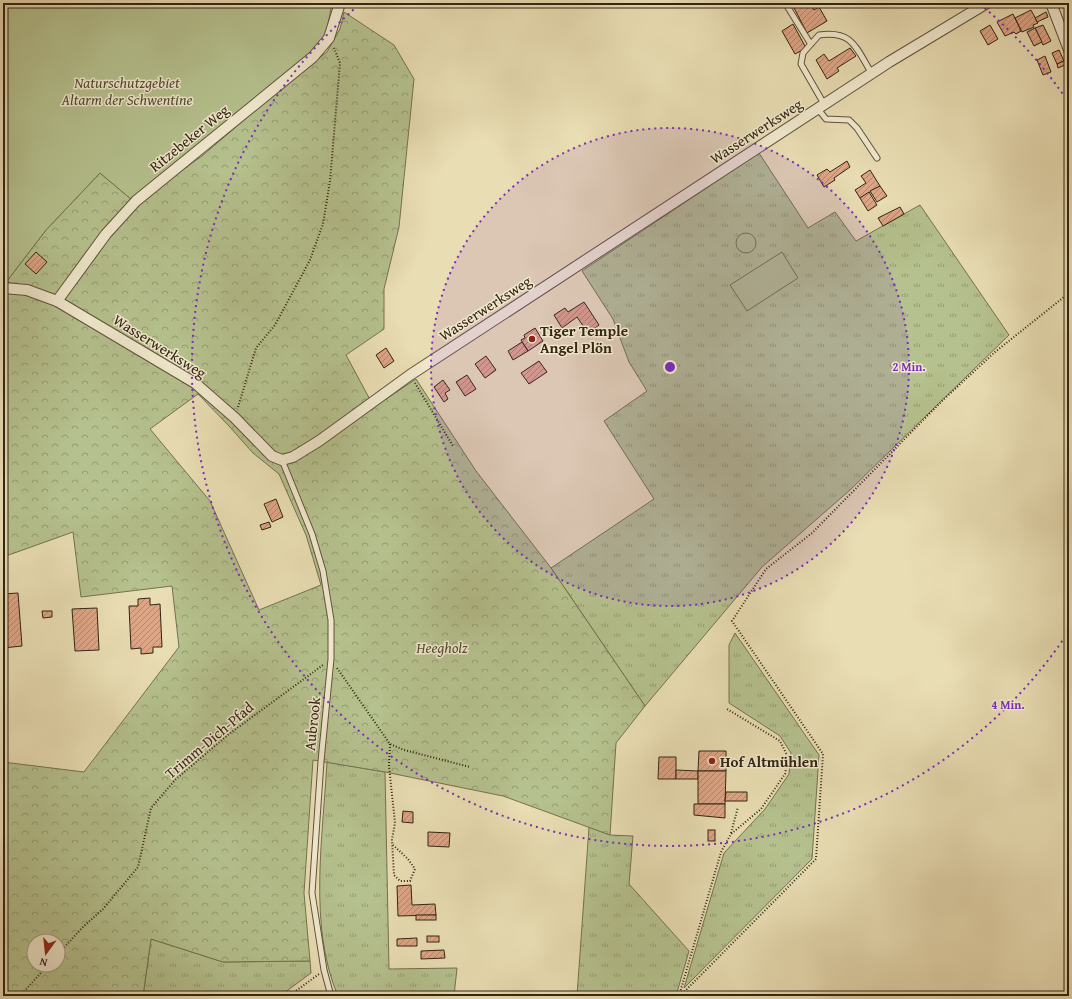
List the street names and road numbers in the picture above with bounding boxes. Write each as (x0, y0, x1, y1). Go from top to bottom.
street label: Wasserwerksweg (706, 93, 807, 169)
street label: Ritzebeker Weg (145, 99, 234, 177)
street label: Wasserwerksweg (435, 270, 536, 346)
street label: Wasserwerksweg (109, 309, 211, 383)
street label: Aubrook (299, 696, 325, 752)
street label: Trimm-Dich-Pfad (160, 697, 258, 783)

